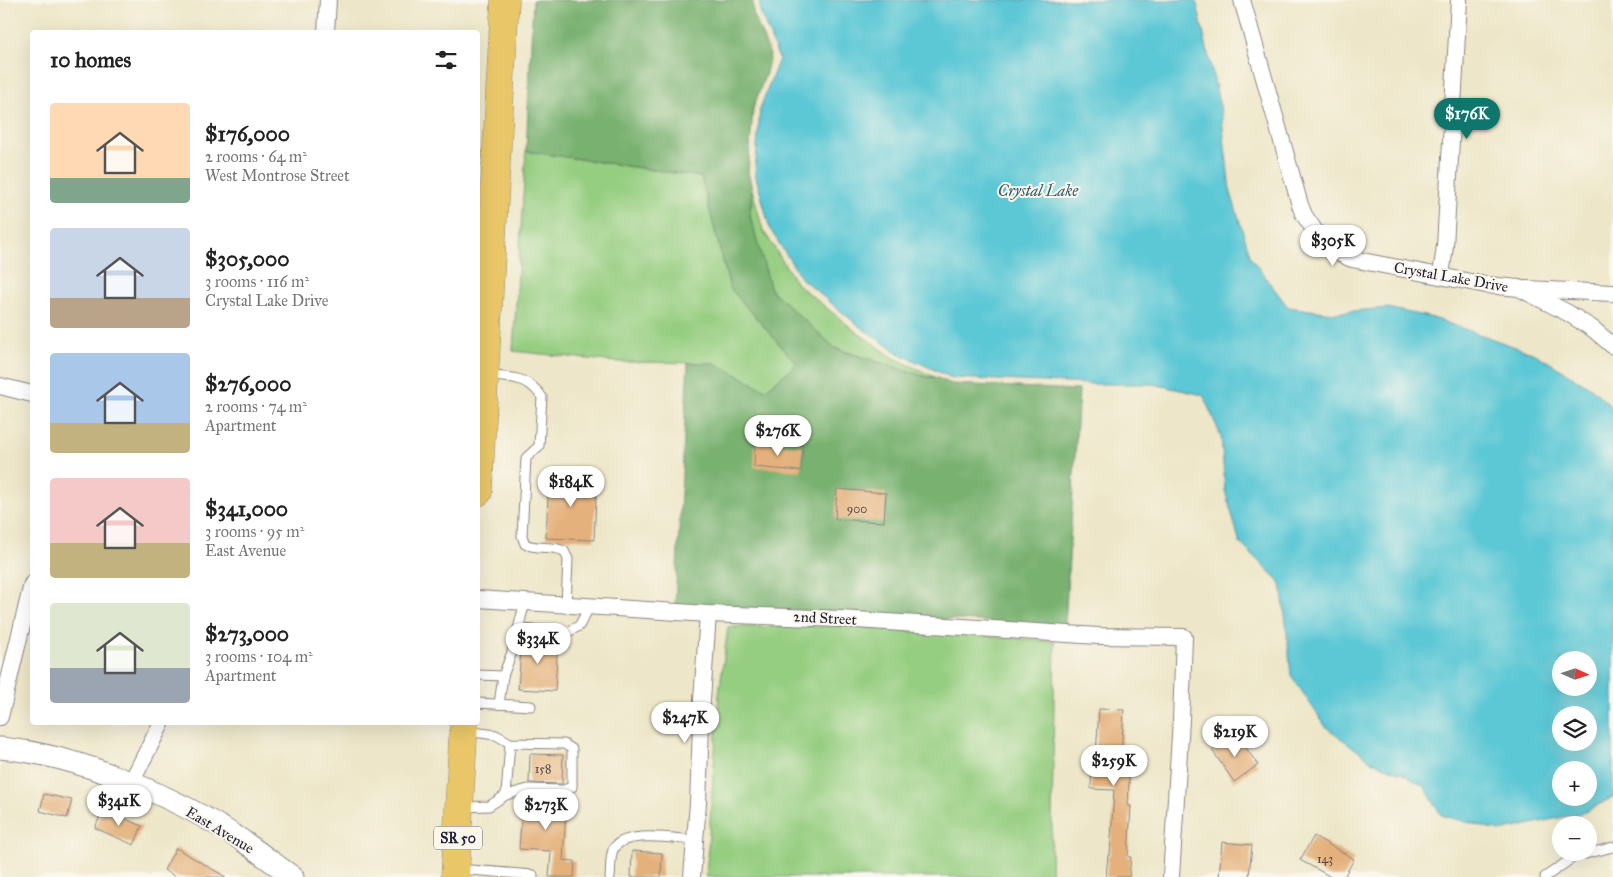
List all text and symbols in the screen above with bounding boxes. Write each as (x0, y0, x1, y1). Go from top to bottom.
icon: filters (432, 46, 460, 74)
text: 10 homes (50, 47, 131, 73)
pin: $176K (1432, 98, 1502, 140)
text: $176K (1445, 104, 1489, 123)
text: $176,000 (205, 121, 290, 147)
icon: home (90, 123, 150, 183)
text: 2 rooms · 64 m² (205, 147, 307, 166)
text: West Montrose Street (205, 166, 350, 185)
water label: Crystal Lake (998, 181, 1079, 200)
pin: $305K (1298, 224, 1368, 267)
text: $305K (1311, 231, 1355, 250)
text: $305,000 (205, 246, 290, 272)
icon: home (90, 248, 150, 308)
street label: Crystal Lake Drive (1392, 258, 1510, 296)
text: 3 rooms · 116 m² (205, 272, 309, 291)
text: Crystal Lake Drive (205, 291, 328, 310)
text: $276,000 (205, 371, 291, 397)
icon: home (90, 373, 150, 433)
text: 2 rooms · 74 m² (205, 397, 307, 416)
pin: $276K (743, 414, 813, 457)
text: Apartment (205, 416, 277, 435)
text: $276K (755, 421, 801, 440)
pin: $184K (536, 466, 606, 508)
text: $184K (549, 472, 593, 491)
text: $341,000 (205, 496, 288, 522)
icon: home (90, 498, 150, 558)
house number: 900 (847, 502, 867, 516)
text: 3 rooms · 95 m² (205, 522, 304, 541)
text: East Avenue (205, 541, 286, 560)
street label: 2nd Street (793, 607, 858, 629)
text: $273,000 (205, 621, 289, 647)
pin: $334K (503, 622, 573, 665)
icon: home (90, 623, 150, 683)
text: $334K (517, 629, 559, 648)
text: 3 rooms · 104 m² (205, 647, 313, 666)
north arrow (1552, 651, 1598, 696)
map controls (1552, 651, 1597, 861)
text: Apartment (205, 666, 277, 685)
pin: $247K (650, 702, 720, 744)
button: layers (1552, 706, 1597, 751)
text: $247K (662, 708, 708, 727)
pin: $219K (1200, 716, 1270, 758)
text: $219K (1213, 722, 1257, 741)
pin: $259K (1079, 744, 1149, 787)
text: $259K (1092, 751, 1136, 770)
button: + (1552, 761, 1597, 806)
house number: 158 (535, 762, 551, 776)
pin: $341K (84, 784, 154, 827)
pin: $273K (511, 788, 581, 831)
text: $341K (98, 791, 140, 810)
text: $273K (524, 795, 568, 814)
street label: East Avenue (183, 803, 257, 857)
button: − (1552, 816, 1597, 861)
road number: SR 50 (434, 826, 482, 850)
house number: 143 (1317, 852, 1333, 866)

